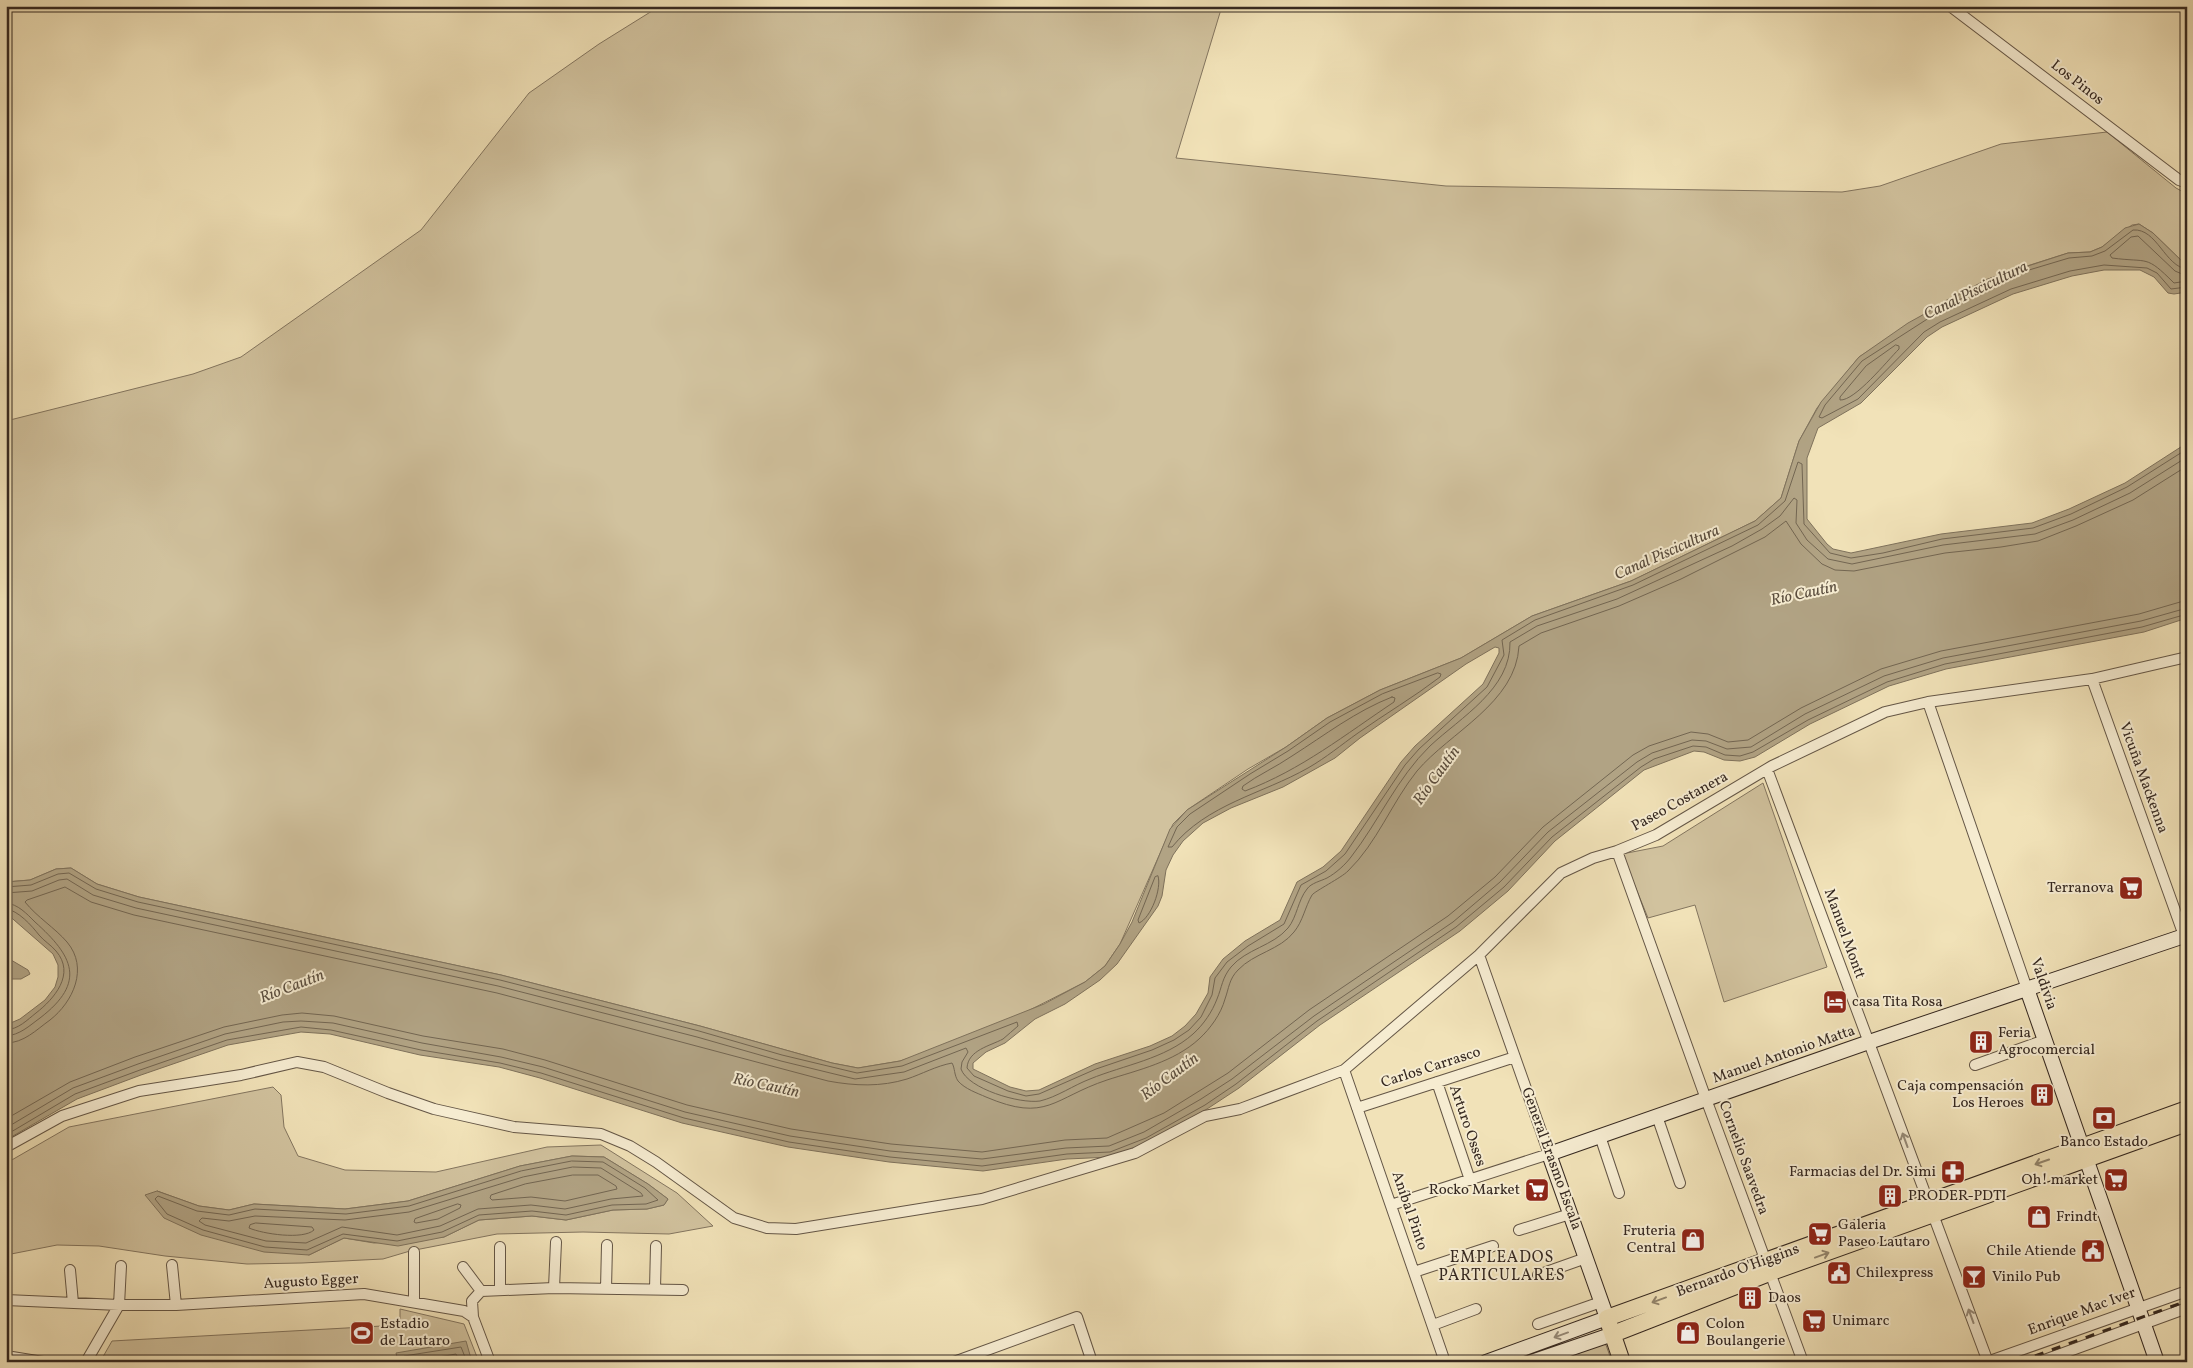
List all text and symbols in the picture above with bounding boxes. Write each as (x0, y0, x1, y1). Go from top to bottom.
street label: Los Pinos (2046, 56, 2108, 110)
water label: Canal Piscicultura (1920, 256, 2032, 326)
water label: Canal Piscicultura (1611, 520, 1724, 586)
water label: Río Cautín (1769, 576, 1839, 612)
street label: Vicuña Mackenna (2113, 720, 2173, 836)
water label: Río Cautín (1408, 742, 1466, 810)
street label: Paseo Costanera (1628, 767, 1732, 837)
supermarket icon: Terranova (2118, 875, 2144, 901)
place label: Terranova (2047, 878, 2114, 899)
street label: Manuel Montt (1818, 886, 1870, 982)
street label: Valdivia (2024, 955, 2062, 1013)
water label: Río Cautín (257, 965, 327, 1009)
hotel icon: casa Tita Rosa (1822, 989, 1848, 1015)
place label: casa Tita Rosa (1852, 992, 1943, 1013)
street label: Manuel Antonio Matta (1710, 1021, 1858, 1089)
place label: Feria Agrocomercial (1998, 1023, 2095, 1061)
building icon: Feria Agrocomercial (1968, 1029, 1994, 1055)
street label: Carlos Carrasco (1378, 1042, 1484, 1094)
water label: Río Cautín (1136, 1048, 1204, 1106)
water label: Río Cautín (731, 1068, 801, 1104)
place label: Caja compensación Los Heroes (1897, 1076, 2024, 1114)
street label: Arturo Osses (1443, 1082, 1491, 1170)
building icon: Caja compensación Los Heroes (2029, 1082, 2055, 1108)
street label: General Erasmo Escala (1515, 1085, 1587, 1233)
street label: Cornelio Saavedra (1713, 1098, 1773, 1218)
bank icon: Banco Estado (2091, 1105, 2117, 1131)
place label: Banco Estado (2060, 1132, 2148, 1153)
one-way arrow (1900, 1133, 1909, 1148)
one-way arrow (2035, 1158, 2051, 1167)
pharmacy icon: Farmacias del Dr. Simi (1940, 1159, 1966, 1185)
place label: Farmacias del Dr. Simi (1789, 1162, 1936, 1183)
supermarket icon: Oh! market (2103, 1167, 2129, 1193)
street label: Aníbal Pinto (1386, 1169, 1432, 1253)
place label: Oh! market (2022, 1170, 2098, 1191)
supermarket icon: Rocko Market (1524, 1177, 1550, 1203)
place label: Rocko Market (1429, 1180, 1520, 1201)
building icon: PRODER-PDTI (1877, 1183, 1903, 1209)
place label: PRODER-PDTI (1908, 1186, 2007, 1207)
shop icon: Frindt (2026, 1204, 2052, 1230)
place label: Frindt (2056, 1207, 2097, 1228)
place label: Galeria Paseo Lautaro (1838, 1215, 1930, 1253)
place label: Fruteria Central (1623, 1221, 1676, 1259)
supermarket icon: Galeria Paseo Lautaro (1807, 1221, 1833, 1247)
shop icon: Fruteria Central (1680, 1227, 1706, 1253)
public building icon: Chile Atiende (2080, 1238, 2106, 1264)
street label: Bernardo O'Higgins (1674, 1239, 1802, 1303)
place label: Chile Atiende (1986, 1241, 2076, 1262)
district label: EMPLEADOS PARTICULARES (1438, 1247, 1566, 1287)
one-way arrow (1814, 1250, 1829, 1259)
public building icon: Chilexpress (1826, 1260, 1852, 1286)
place label: Chilexpress (1856, 1263, 1934, 1284)
bar icon: Vinilo Pub (1961, 1264, 1987, 1290)
place label: Vinilo Pub (1992, 1267, 2060, 1288)
street label: Augusto Egger (263, 1269, 359, 1295)
street label: Enrique Mac Iver (2025, 1283, 2139, 1341)
building icon: Daos (1737, 1285, 1763, 1311)
place label: Daos (1768, 1288, 1801, 1309)
one-way arrow (1652, 1296, 1667, 1305)
supermarket icon: Unimarc (1801, 1308, 1827, 1334)
one-way arrow (1966, 1309, 1975, 1324)
place label: Unimarc (1832, 1311, 1890, 1332)
place label: Estadio de Lautaro (380, 1314, 450, 1352)
place label: Colon Boulangerie (1706, 1314, 1785, 1352)
sports icon: Estadio de Lautaro (349, 1320, 375, 1346)
shop icon: Colon Boulangerie (1675, 1320, 1701, 1346)
one-way arrow (1554, 1331, 1570, 1340)

